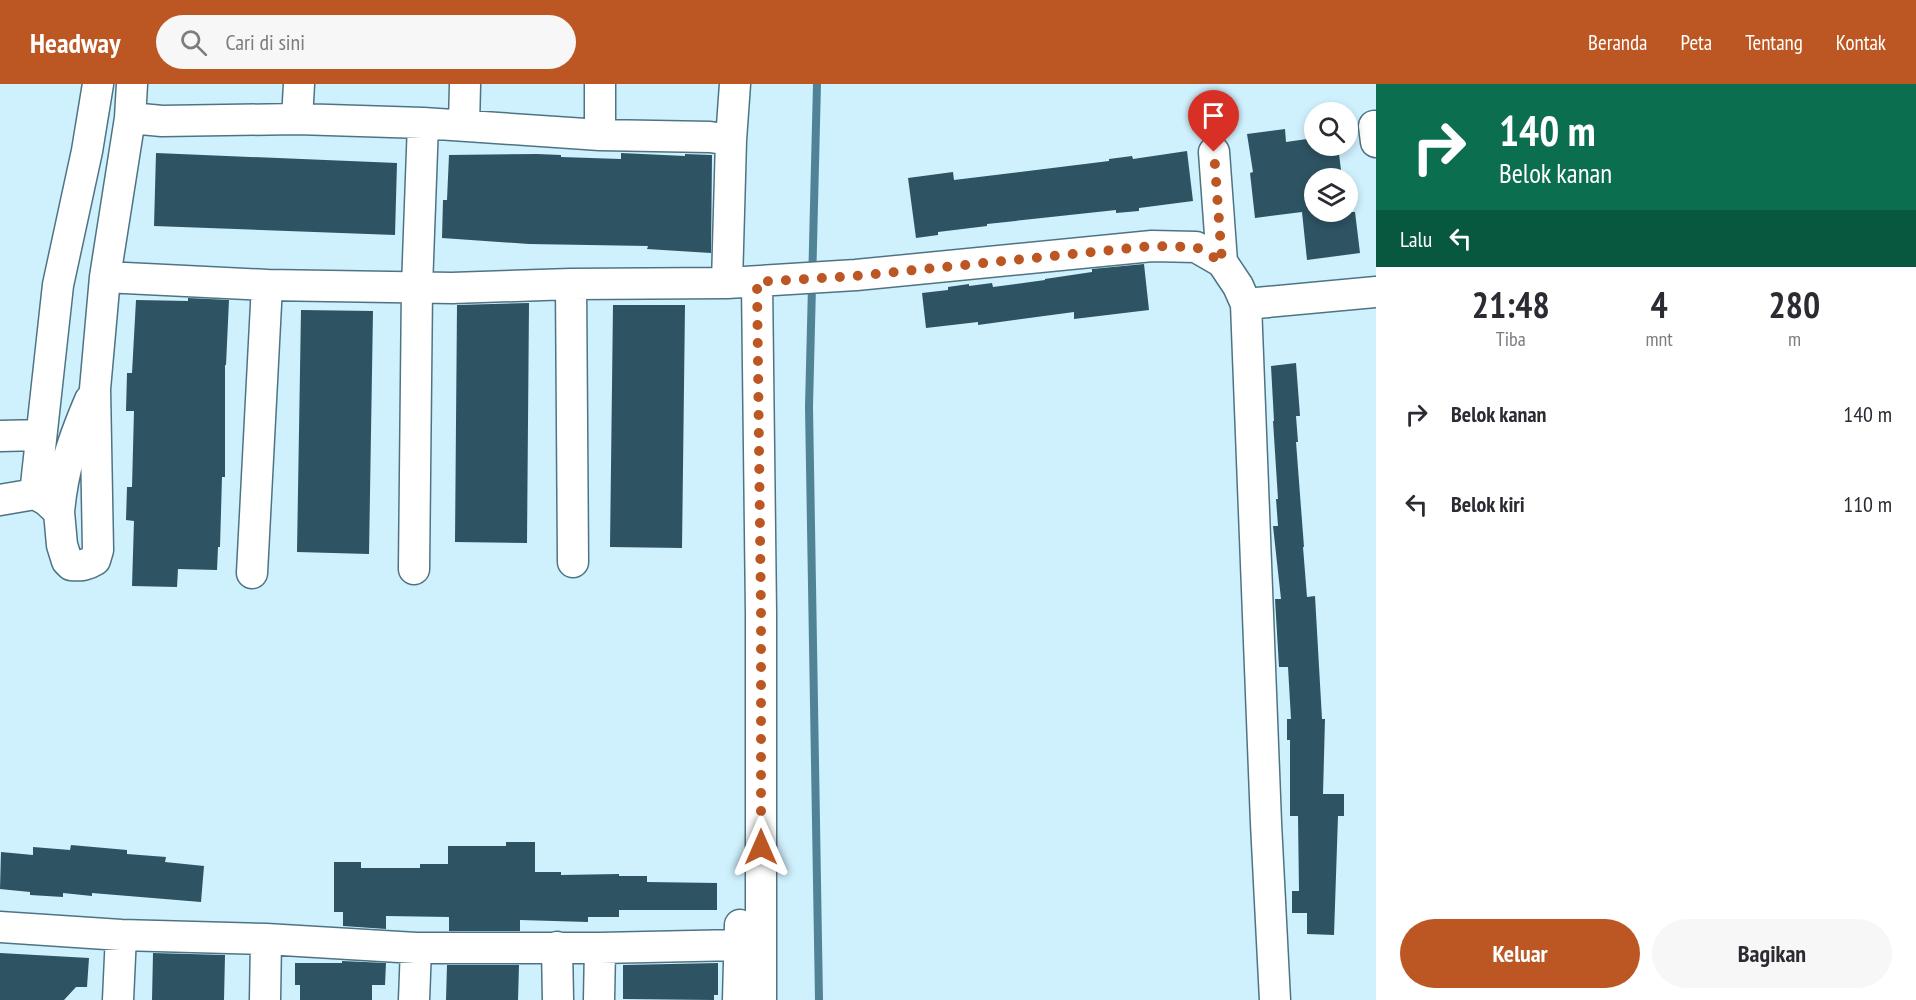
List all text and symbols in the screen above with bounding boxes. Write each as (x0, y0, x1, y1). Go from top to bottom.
search box (156, 15, 576, 69)
text: Headway (30, 24, 120, 61)
icon: search (177, 26, 210, 59)
text: Cari di sini (225, 28, 305, 56)
text: Beranda (1588, 29, 1648, 56)
text: Peta (1681, 29, 1712, 56)
text: Tentang (1745, 29, 1803, 56)
text: Kontak (1836, 29, 1886, 56)
pin (1188, 90, 1239, 152)
icon: arrive (1197, 99, 1230, 132)
map controls (1304, 102, 1358, 222)
button: search (1304, 102, 1358, 156)
text: 140 m (1499, 103, 1596, 158)
icon: right (1400, 108, 1478, 186)
text: Belok kanan (1499, 156, 1612, 190)
button: layers (1304, 168, 1358, 222)
icon: left (1444, 222, 1477, 255)
text: Lalu (1400, 225, 1432, 253)
text: 21:48 (1472, 281, 1550, 328)
text: 4 (1651, 281, 1668, 328)
text: 280 (1769, 281, 1820, 328)
text: Tiba (1496, 326, 1526, 352)
text: mnt (1645, 326, 1673, 352)
text: m (1788, 326, 1801, 352)
icon: right (1400, 398, 1433, 431)
text: Belok kanan (1451, 400, 1546, 428)
text: 140 m (1843, 400, 1892, 428)
icon: left (1400, 488, 1433, 521)
text: Belok kiri (1451, 490, 1525, 518)
text: 110 m (1843, 490, 1892, 518)
position arrow (729, 815, 793, 879)
button: Keluar (1400, 919, 1640, 988)
button: Bagikan (1652, 919, 1892, 988)

